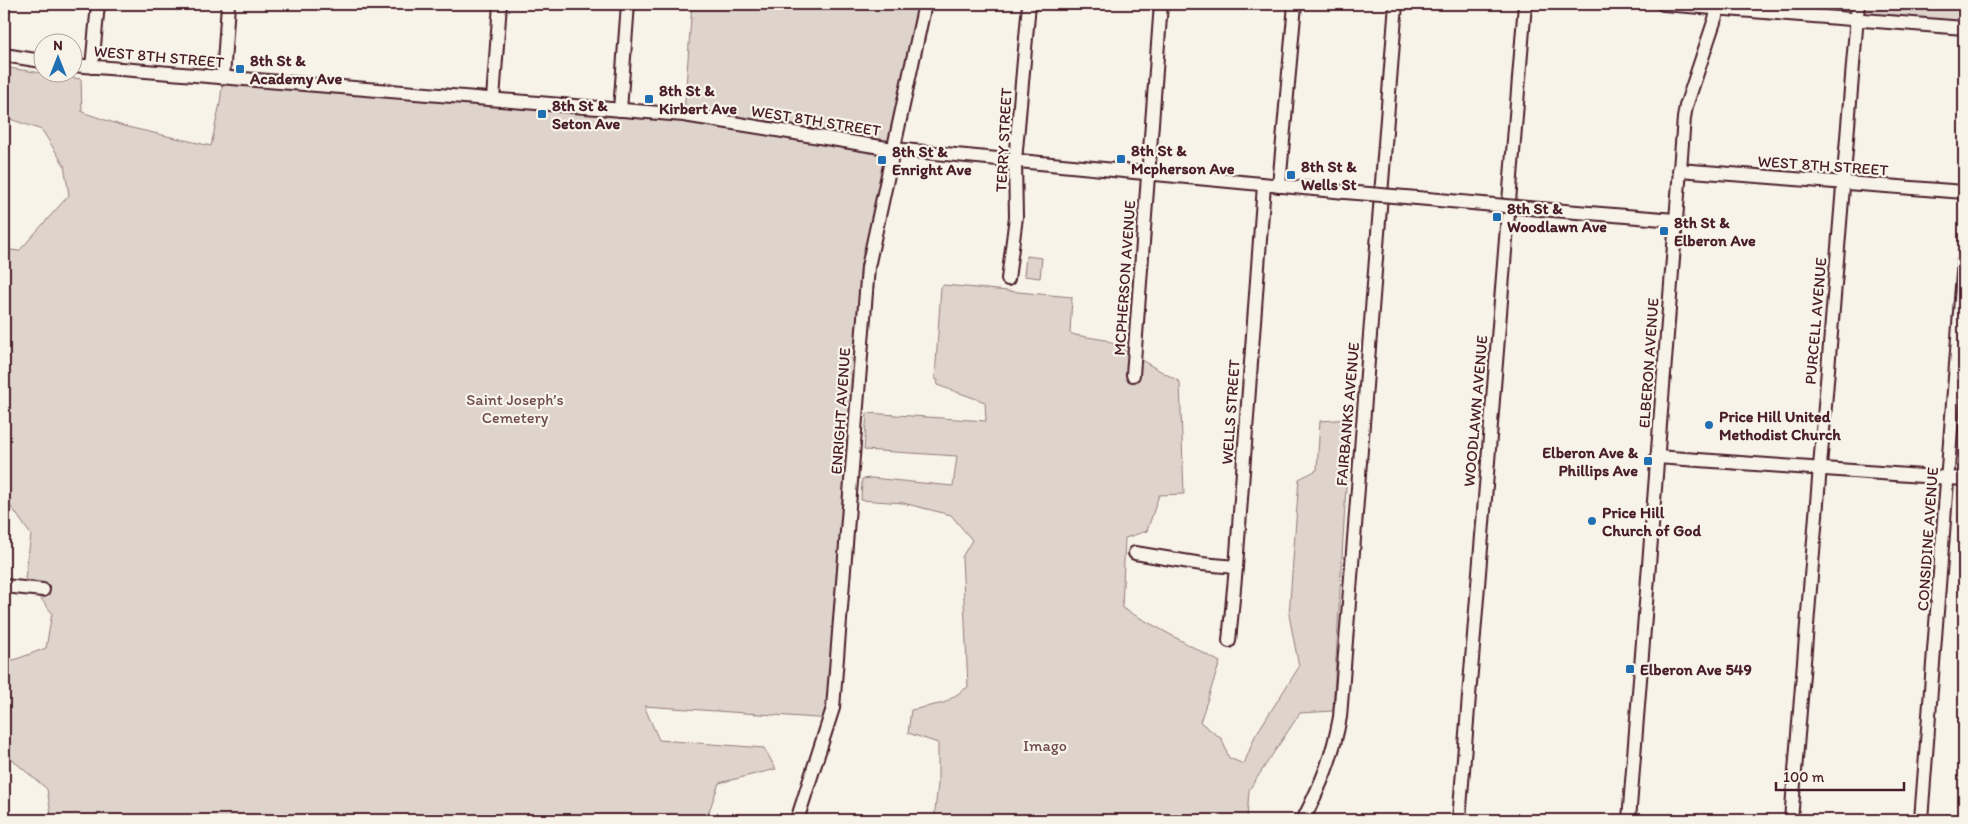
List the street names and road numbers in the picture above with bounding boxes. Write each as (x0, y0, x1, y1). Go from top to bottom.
street label: WEST 8TH STREET (93, 41, 225, 72)
street label: TERRY STREET (991, 87, 1016, 193)
street label: WEST 8TH STREET (750, 101, 882, 140)
street label: WEST 8TH STREET (1757, 151, 1889, 180)
street label: MCPHERSON AVENUE (1110, 200, 1139, 356)
street label: PURCELL AVENUE (1800, 257, 1831, 385)
street label: ELBERON AVENUE (1634, 297, 1663, 429)
street label: WOODLAWN AVENUE (1459, 334, 1492, 488)
street label: FAIRBANKS AVENUE (1332, 341, 1363, 487)
street label: ENRIGHT AVENUE (827, 347, 854, 475)
street label: WELLS STREET (1217, 359, 1244, 465)
street label: CONSIDINE AVENUE (1913, 466, 1942, 612)

